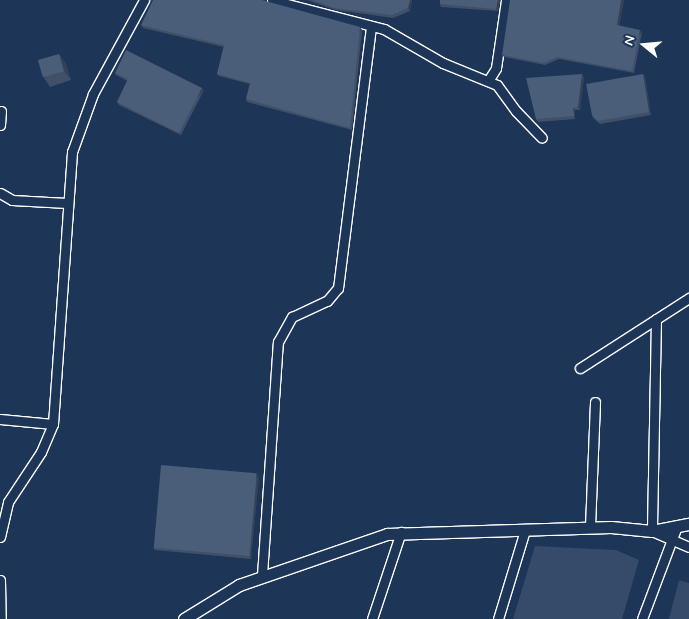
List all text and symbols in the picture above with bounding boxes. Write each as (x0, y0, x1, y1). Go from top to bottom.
north arrow (619, 20, 669, 70)
text: N (620, 34, 640, 48)

